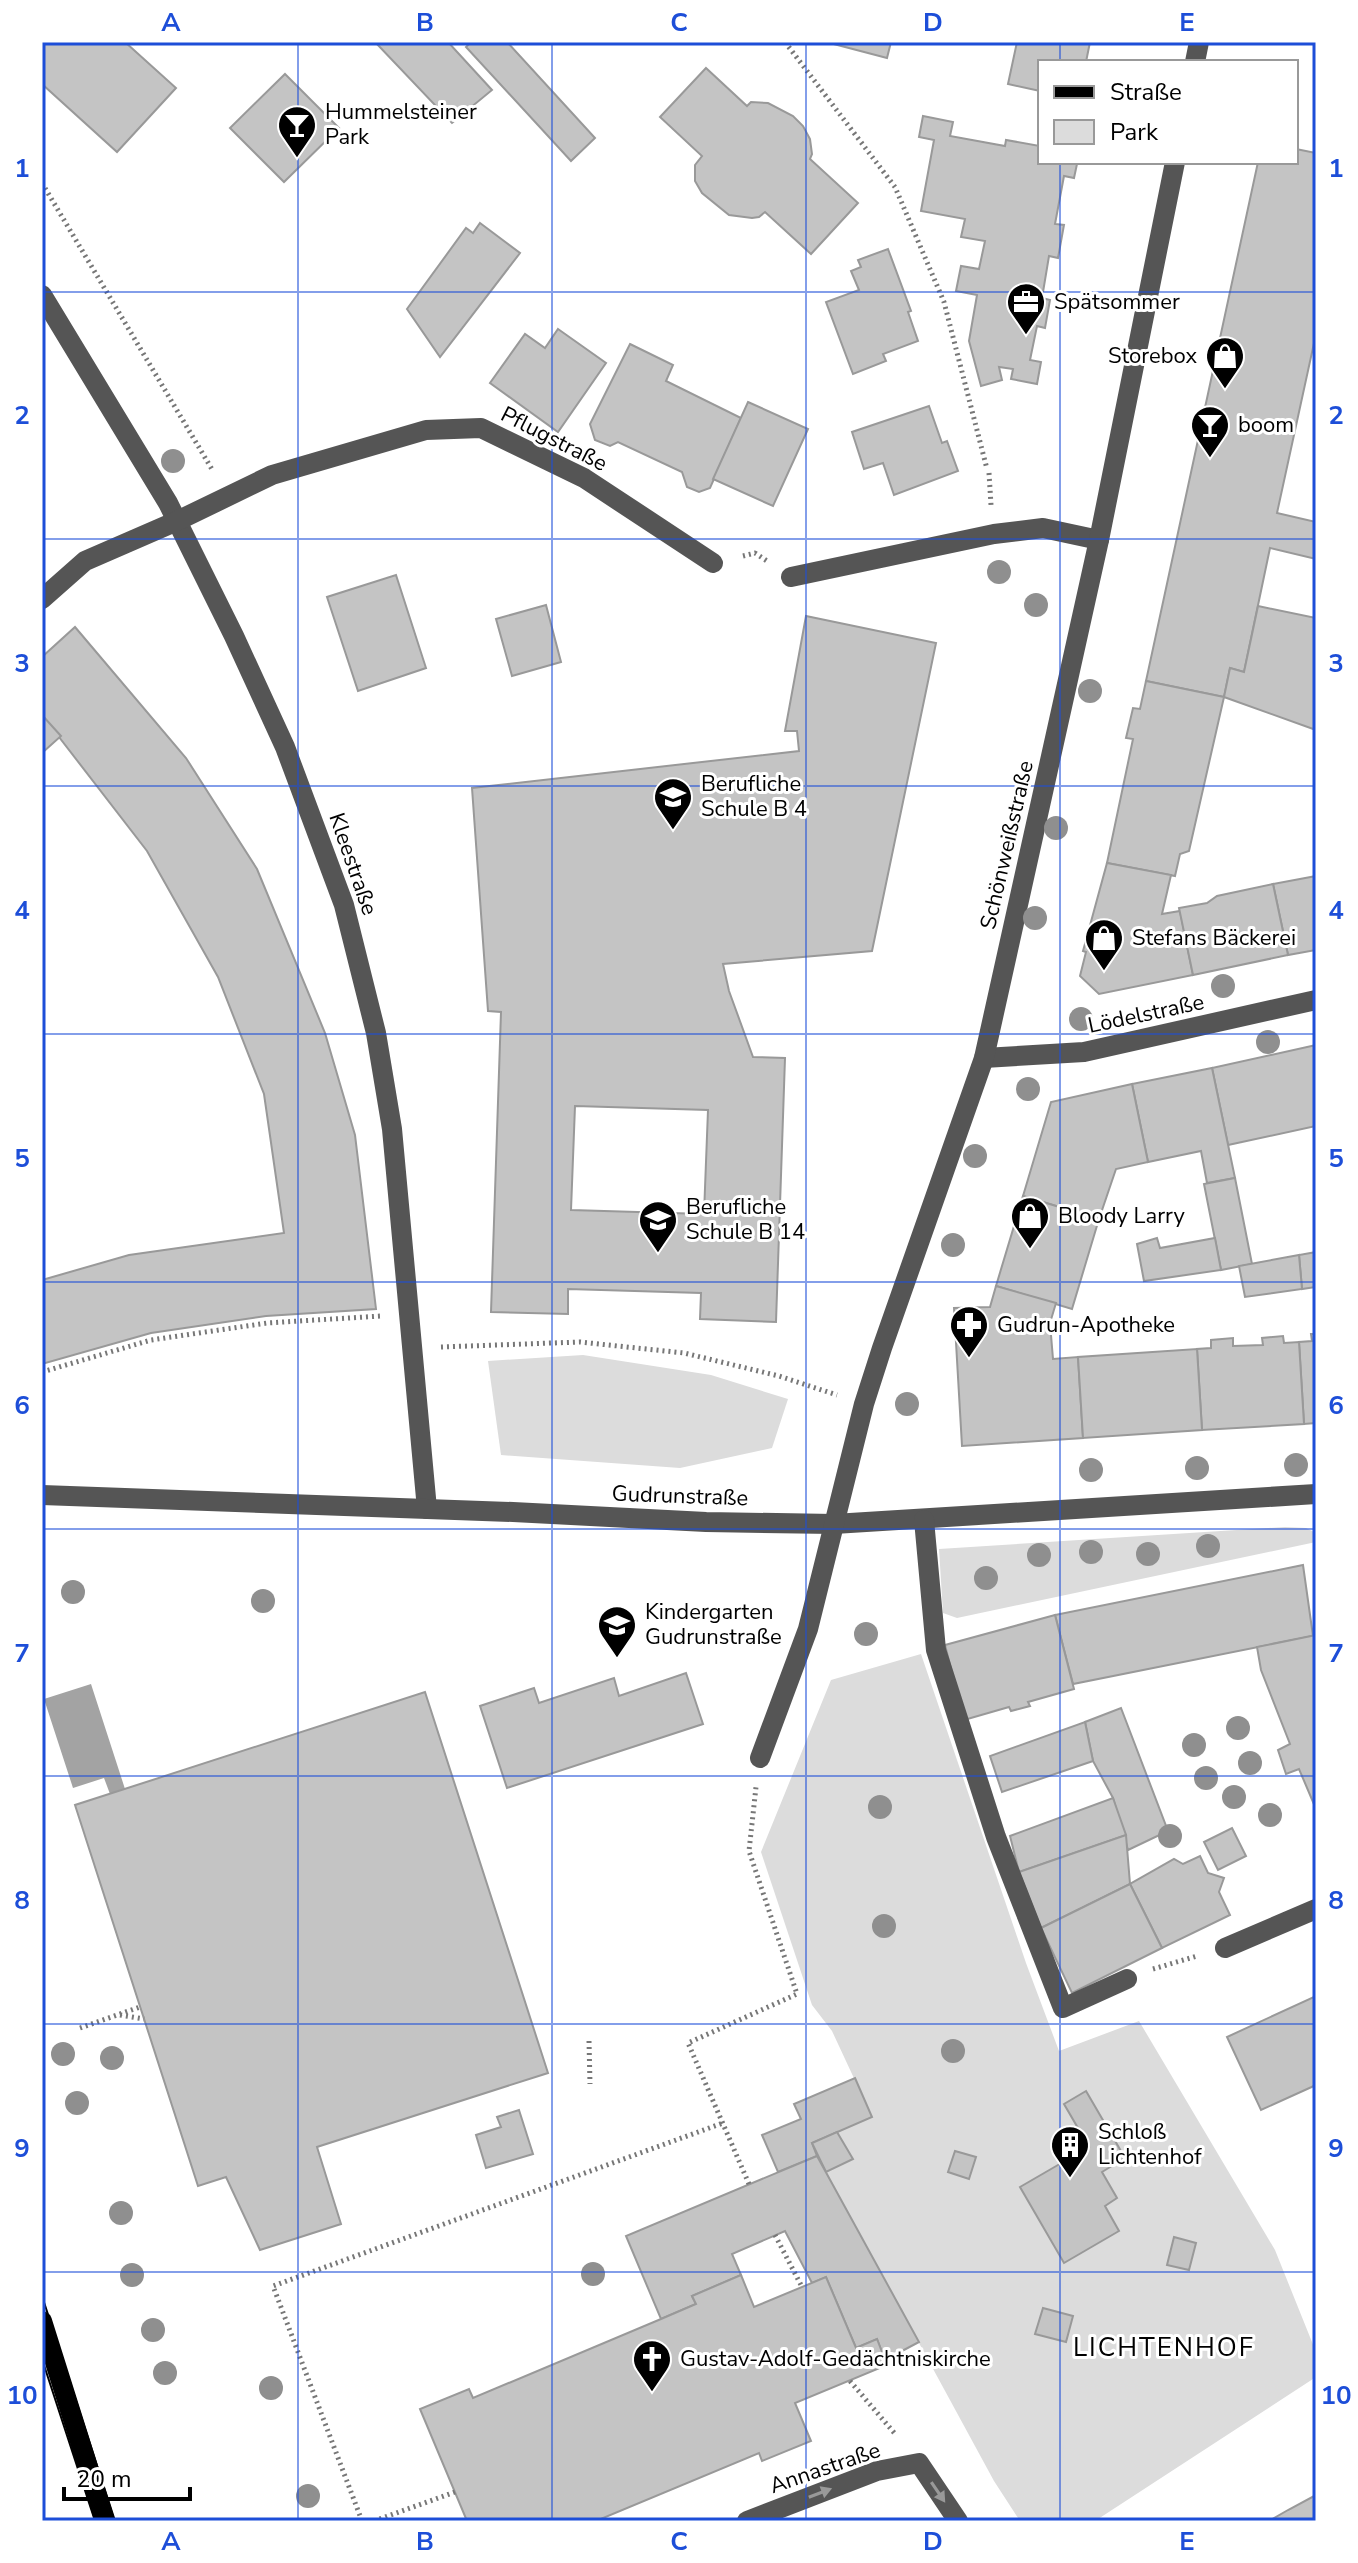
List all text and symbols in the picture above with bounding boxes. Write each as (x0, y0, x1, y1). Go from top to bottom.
text: A (161, 5, 181, 40)
text: B (416, 5, 434, 40)
text: C (670, 5, 688, 40)
text: D (923, 5, 943, 40)
text: E (1179, 5, 1195, 40)
legend (1038, 60, 1298, 164)
text: Straße (1110, 76, 1182, 108)
place label: Hummelsteiner Park (325, 97, 477, 152)
bar icon: Hummelsteiner Park (276, 104, 318, 159)
text: Park (1110, 116, 1159, 148)
text: 1 (14, 151, 30, 186)
text: 1 (1328, 151, 1344, 186)
office icon: Spätsommer (1005, 281, 1047, 336)
place label: Spätsommer (1054, 287, 1180, 317)
shop icon: Storebox (1204, 335, 1246, 390)
place label: Storebox (1108, 341, 1197, 371)
text: 2 (14, 398, 30, 433)
text: 2 (1328, 398, 1344, 433)
street label: Pflugstraße (496, 399, 612, 479)
bar icon: boom (1189, 404, 1231, 459)
place label: boom (1238, 410, 1294, 440)
text: 3 (14, 646, 30, 681)
text: 3 (1328, 646, 1344, 681)
street label: Schönweißstraße (973, 758, 1041, 932)
place label: Berufliche Schule B 4 (701, 769, 807, 824)
school or university icon: Berufliche Schule B 4 (652, 776, 694, 831)
street label: Kleestraße (321, 809, 385, 919)
text: 4 (14, 893, 30, 928)
text: 4 (1328, 893, 1344, 928)
shop icon: Stefans Bäckerei (1083, 917, 1125, 972)
place label: Stefans Bäckerei (1132, 923, 1296, 953)
street label: Lödelstraße (1085, 987, 1207, 1041)
text: 5 (14, 1141, 30, 1176)
text: 5 (1328, 1141, 1344, 1176)
place label: Berufliche Schule B 14 (686, 1192, 805, 1247)
shop icon: Bloody Larry (1009, 1195, 1051, 1250)
school or university icon: Berufliche Schule B 14 (637, 1199, 679, 1254)
place label: Bloody Larry (1058, 1201, 1186, 1231)
pharmacy icon: Gudrun-Apotheke (948, 1304, 990, 1359)
place label: Gudrun-Apotheke (997, 1310, 1175, 1340)
text: 6 (14, 1388, 30, 1423)
text: 6 (1328, 1388, 1344, 1423)
street label: Gudrunstraße (611, 1479, 749, 1513)
place label: Kindergarten Gudrunstraße (645, 1597, 782, 1652)
school or university icon: Kindergarten Gudrunstraße (596, 1604, 638, 1659)
text: 7 (14, 1636, 30, 1671)
text: 7 (1328, 1636, 1344, 1671)
text: 8 (14, 1883, 30, 1918)
text: 8 (1328, 1883, 1344, 1918)
place label: Schloß Lichtenhof (1098, 2117, 1202, 2172)
building icon: Schloß Lichtenhof (1049, 2124, 1091, 2179)
text: 9 (14, 2131, 30, 2166)
text: 9 (1328, 2131, 1344, 2166)
district label: LICHTENHOF (1073, 2330, 1255, 2365)
church icon: Gustav-Adolf-Gedächtniskirche (631, 2338, 673, 2393)
place label: Gustav-Adolf-Gedächtniskirche (680, 2344, 991, 2374)
text: 10 (6, 2378, 38, 2413)
text: 10 (1320, 2378, 1352, 2413)
street label: Annastraße (765, 2435, 885, 2501)
scale bar (64, 2451, 190, 2501)
text: 20 m (76, 2463, 132, 2495)
one-way arrow (931, 2482, 946, 2503)
one-way arrow (808, 2486, 832, 2499)
text: A (161, 2524, 181, 2559)
text: B (416, 2524, 434, 2559)
text: C (670, 2524, 688, 2559)
text: D (923, 2524, 943, 2559)
text: E (1179, 2524, 1195, 2559)

